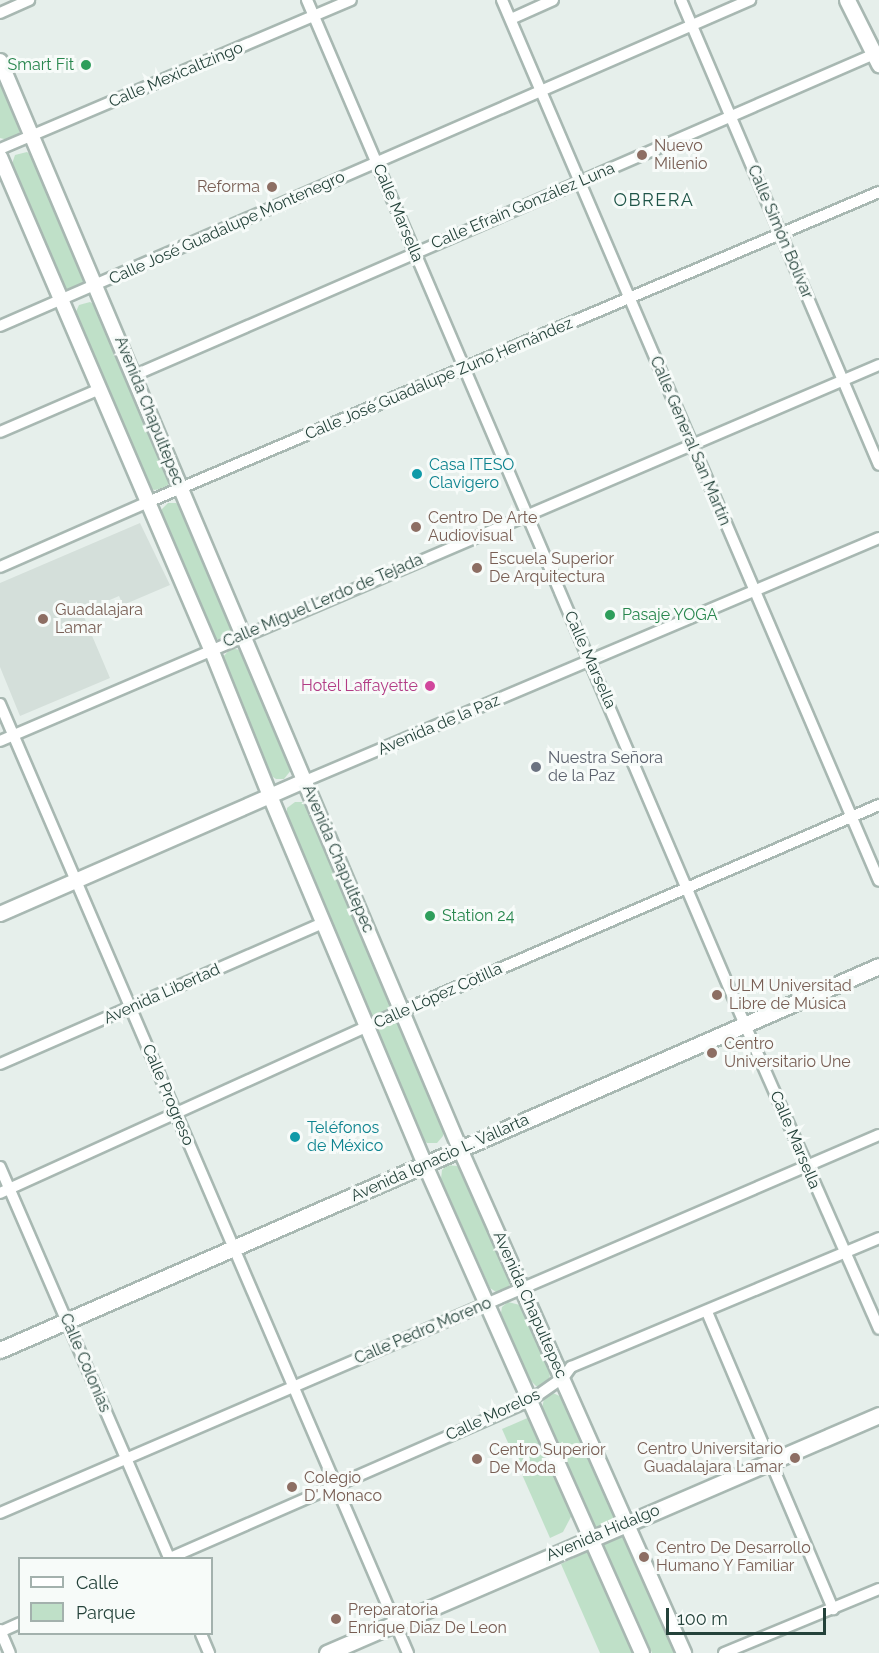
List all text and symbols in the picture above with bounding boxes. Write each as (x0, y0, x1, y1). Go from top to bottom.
street label: Calle Mexicaltzingo (106, 38, 246, 112)
place label: Smart Fit (8, 55, 74, 75)
marker: Smart Fit (79, 58, 93, 72)
place label: Nuevo Milenio (654, 136, 708, 174)
marker: Nuevo Milenio (635, 148, 649, 162)
street label: Calle Efraín González Luna (428, 159, 618, 253)
street label: Calle Marsella (369, 161, 427, 265)
street label: Calle Simón Bolívar (743, 162, 817, 302)
street label: Calle José Guadalupe Montenegro (106, 167, 348, 289)
place label: Reforma (197, 177, 260, 197)
marker: Reforma (265, 180, 279, 194)
district label: OBRERA (613, 189, 695, 211)
street label: Calle José Guadalupe Zuno Hernández (302, 314, 576, 444)
street label: Avenida Chapultepec (110, 334, 188, 488)
street label: Calle General San Martín (646, 353, 734, 529)
place label: Casa ITESO Clavigero (429, 455, 514, 493)
marker: Casa ITESO Clavigero (410, 467, 424, 481)
place label: Centro De Arte Audiovisual (428, 508, 538, 546)
marker: Centro De Arte Audiovisual (409, 520, 423, 534)
place label: Escuela Superior De Arquitectura (489, 549, 614, 587)
street label: Calle Miguel Lerdo de Tejada (220, 550, 426, 652)
marker: Escuela Superior De Arquitectura (470, 561, 484, 575)
place label: Guadalajara Lamar (55, 600, 143, 638)
place label: Pasaje YOGA (622, 605, 718, 625)
street label: Calle Marsella (560, 608, 620, 712)
marker: Pasaje YOGA (603, 608, 617, 622)
marker: Guadalajara Lamar (36, 612, 50, 626)
place label: Hotel Laffayette (300, 676, 418, 696)
marker: Hotel Laffayette (423, 679, 437, 693)
street label: Avenida de la Paz (375, 691, 503, 759)
place label: Nuestra Señora de la Paz (548, 748, 663, 786)
marker: Nuestra Señora de la Paz (529, 760, 543, 774)
street label: Avenida Chapultepec (298, 782, 378, 936)
place label: Station 24 (442, 906, 514, 926)
marker: Station 24 (423, 909, 437, 923)
street label: Calle López Cotilla (371, 959, 505, 1033)
street label: Avenida Libertad (101, 960, 223, 1028)
place label: ULM Universitad Libre de Música (729, 976, 852, 1014)
marker: ULM Universitad Libre de Música (710, 988, 724, 1002)
place label: Centro Universitario Une (724, 1034, 851, 1072)
street label: Calle Progreso (138, 1041, 198, 1149)
marker: Centro Universitario Une (705, 1046, 719, 1060)
street label: Calle Marsella (766, 1088, 824, 1192)
street label: Avenida Ignacio L. Vallarta (348, 1110, 532, 1206)
place label: Teléfonos de México (307, 1118, 383, 1156)
marker: Teléfonos de México (288, 1130, 302, 1144)
street label: Avenida Chapultepec (489, 1229, 571, 1381)
street label: Calle Pedro Moreno (352, 1293, 494, 1369)
street label: Calle Colonias (56, 1311, 114, 1415)
street label: Calle Morelos (443, 1385, 543, 1445)
place label: Centro Universitario Guadalajara Lamar (637, 1439, 783, 1477)
place label: Centro Superior De Moda (489, 1440, 606, 1478)
marker: Centro Universitario Guadalajara Lamar (788, 1451, 802, 1465)
marker: Centro Superior De Moda (470, 1452, 484, 1466)
place label: Colegio D' Monaco (304, 1468, 382, 1506)
marker: Colegio D' Monaco (285, 1480, 299, 1494)
street label: Avenida Hidalgo (543, 1500, 663, 1566)
place label: Centro De Desarrollo Humano Y Familiar (656, 1538, 811, 1576)
marker: Centro De Desarrollo Humano Y Familiar (637, 1550, 651, 1564)
legend (18, 1557, 213, 1635)
text: Calle (76, 1572, 119, 1593)
scale bar (669, 1596, 830, 1634)
place label: Preparatoria Enrique Diaz De Leon (348, 1600, 507, 1638)
text: Parque (76, 1602, 135, 1623)
text: 100 m (677, 1608, 728, 1629)
marker: Preparatoria Enrique Diaz De Leon (329, 1612, 343, 1626)

